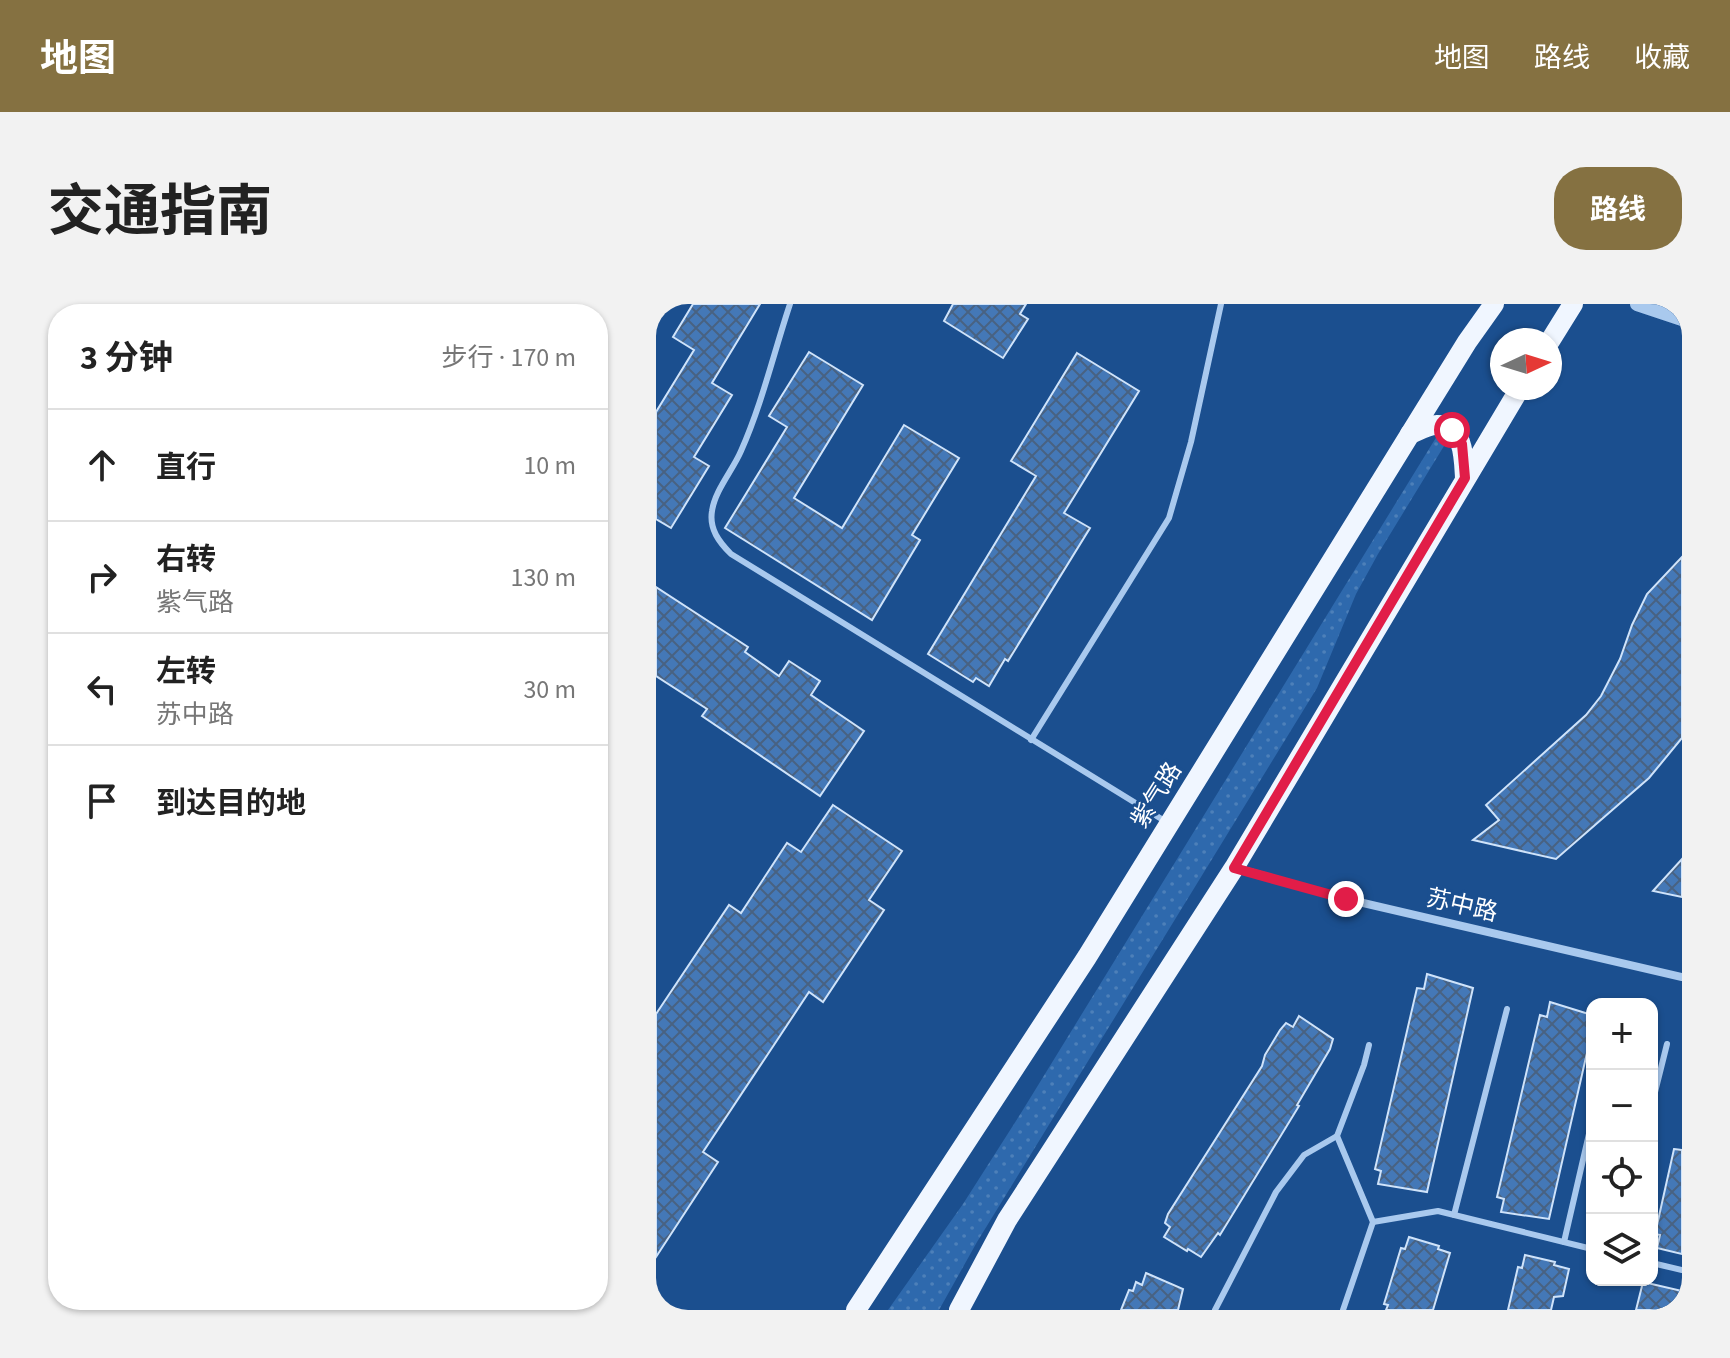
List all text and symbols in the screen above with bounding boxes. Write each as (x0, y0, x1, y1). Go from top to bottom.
text: 地图 (40, 32, 116, 86)
text: 地图 (1434, 38, 1490, 78)
text: 路线 (1534, 38, 1590, 78)
text: 收藏 (1634, 38, 1690, 78)
button: 路线 (1554, 167, 1682, 250)
text: 交通指南 (48, 173, 272, 252)
north arrow (1490, 328, 1562, 400)
text: 3 分钟 (80, 334, 173, 383)
text: 步行 · 170 m (442, 339, 576, 376)
route start (1434, 412, 1470, 448)
icon: ahead (80, 443, 124, 487)
text: 直行 (156, 446, 216, 489)
text: 10 m (523, 447, 576, 484)
text: 右转 (156, 538, 216, 581)
icon: right (80, 555, 124, 599)
text: 130 m (510, 559, 576, 596)
text: 紫气路 (156, 584, 234, 621)
text: 左转 (156, 650, 216, 693)
icon: left (80, 667, 124, 711)
text: 30 m (523, 671, 576, 708)
text: 苏中路 (156, 696, 234, 733)
street label: 紫气路 (1123, 755, 1190, 835)
icon: arrive (80, 779, 124, 823)
text: 到达目的地 (156, 782, 306, 825)
street label: 苏中路 (1423, 880, 1501, 931)
route end (1328, 881, 1364, 917)
map controls (1586, 998, 1658, 1286)
button: + (1586, 998, 1658, 1070)
button: − (1586, 1070, 1658, 1142)
button: locate (1586, 1142, 1658, 1214)
button: layers (1586, 1214, 1658, 1286)

